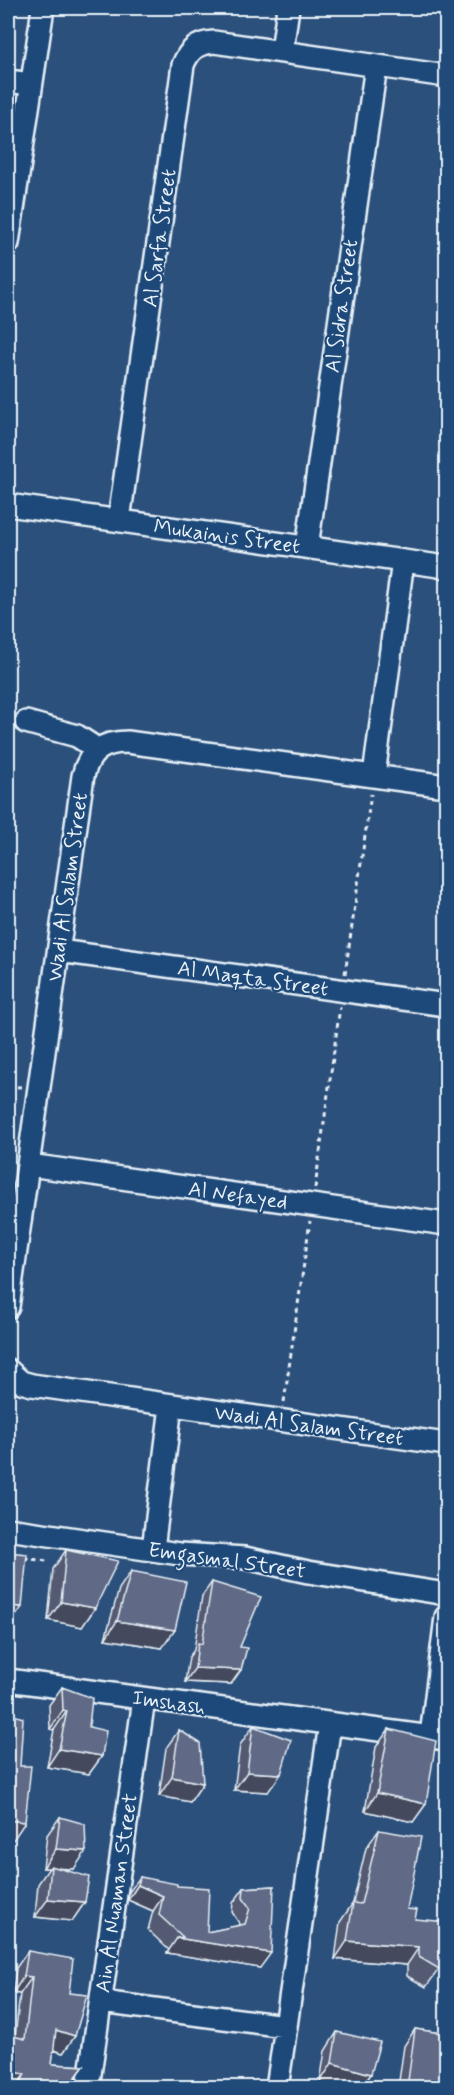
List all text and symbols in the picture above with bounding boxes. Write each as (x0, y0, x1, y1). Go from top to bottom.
street label: Al Sarfa Street (136, 167, 184, 309)
street label: Al Sidra Street (319, 238, 365, 375)
street label: Mukainis Street (152, 513, 302, 561)
street label: Wadi Al Salam Street (41, 791, 95, 983)
street label: Al Maqta Street (176, 955, 330, 1003)
street label: Al Nefayed (186, 1175, 289, 1217)
street label: Wadi Al Salam Street (213, 1399, 405, 1453)
street label: Emgasmal Street (146, 1536, 307, 1588)
street label: Imshash (130, 1684, 207, 1722)
street label: Ain Al Nuaman Street (89, 1792, 145, 1995)

